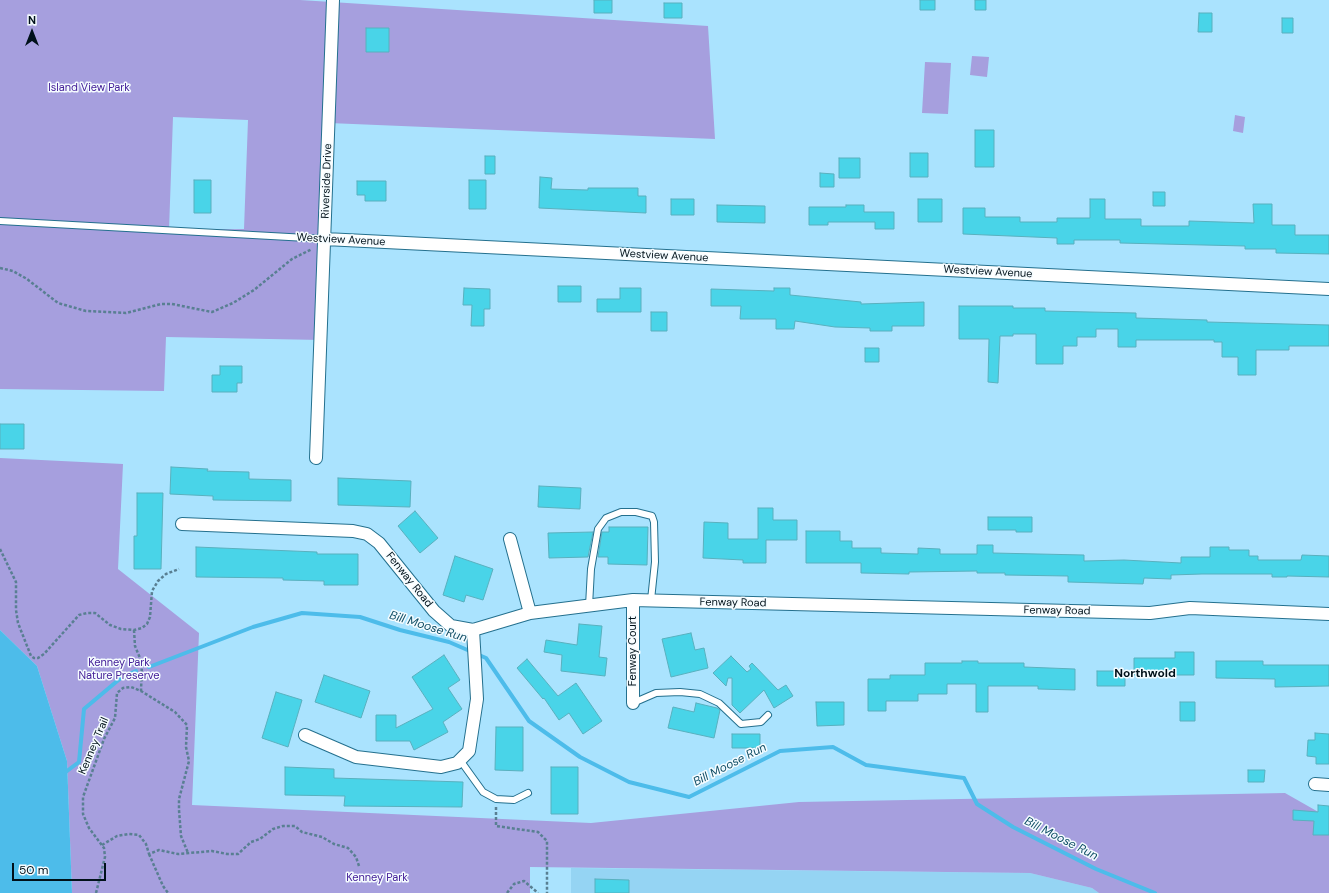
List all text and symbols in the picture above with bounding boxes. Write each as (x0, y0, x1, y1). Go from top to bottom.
north arrow (12, 12, 52, 52)
text: N (28, 13, 36, 27)
park label: Island View Park (48, 81, 130, 95)
street label: Riverside Drive (319, 143, 335, 219)
street label: Westview Avenue (296, 231, 386, 249)
street label: Westview Avenue (619, 247, 709, 265)
street label: Westview Avenue (943, 263, 1033, 281)
street label: Fenway Road (383, 550, 435, 610)
street label: Fenway Road (699, 596, 767, 610)
street label: Fenway Road (1023, 604, 1091, 618)
water label: Bill Moose Run (388, 608, 468, 646)
street label: Fenway Court (626, 616, 640, 686)
park label: Kenney Park Nature Preserve (78, 656, 160, 682)
district label: Northwold (1114, 667, 1176, 681)
street label: Kenney Trail (76, 715, 112, 777)
water label: Bill Moose Run (691, 740, 769, 790)
water label: Bill Moose Run (1022, 814, 1100, 864)
scale bar (14, 855, 108, 881)
text: 50 m (19, 862, 48, 878)
park label: Kenney Park (346, 871, 408, 885)

